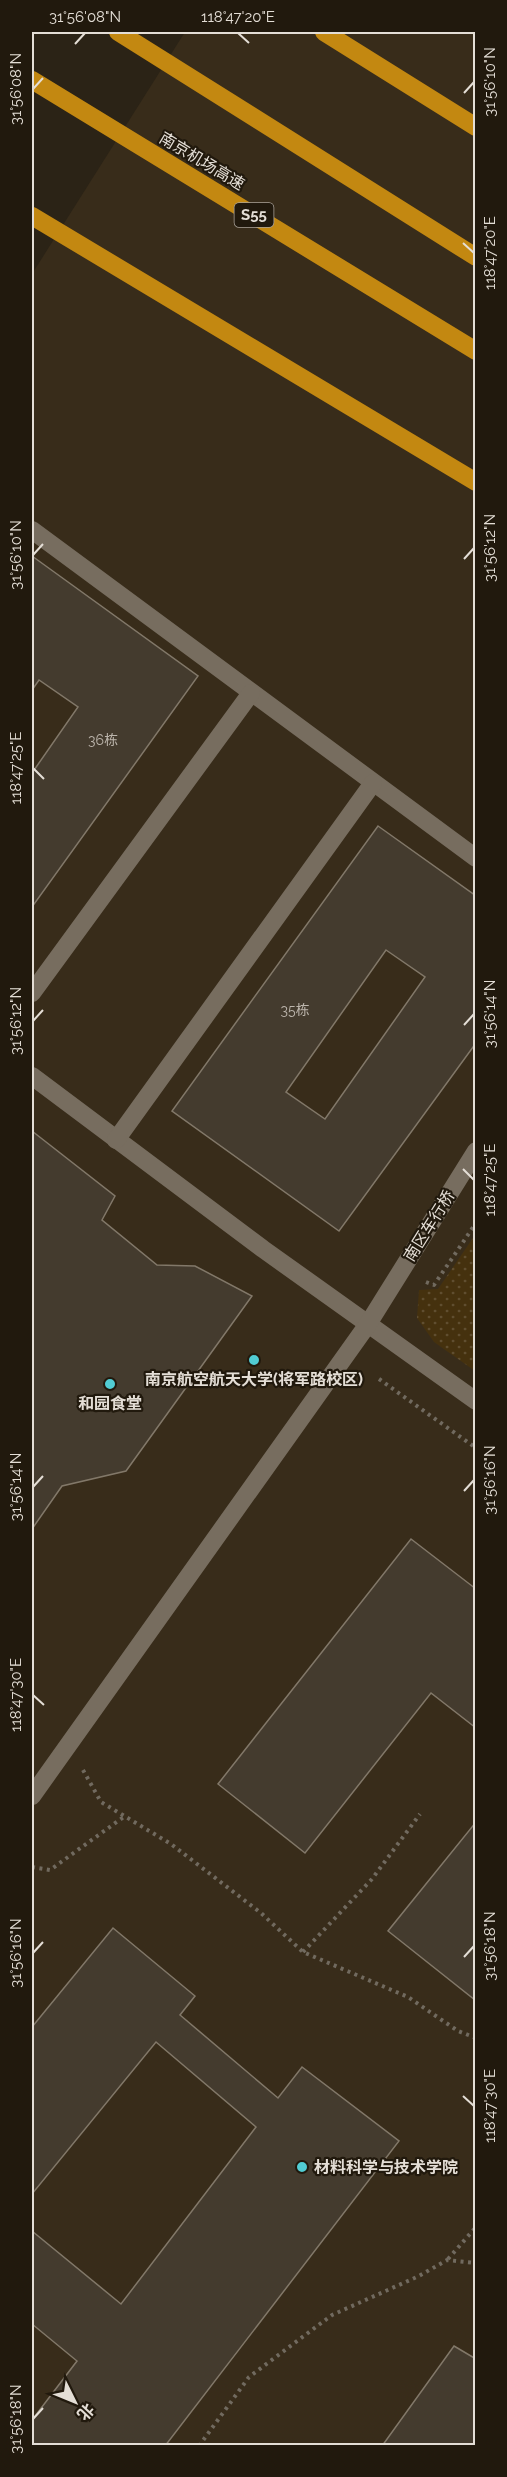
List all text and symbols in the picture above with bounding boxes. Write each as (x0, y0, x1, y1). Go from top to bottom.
text: 31°56'08"N (49, 8, 121, 26)
text: 118°47'20"E (201, 8, 275, 26)
text: 31°56'10"N (481, 47, 499, 117)
text: 31°56'08"N (7, 53, 25, 125)
street label: 南京机场高速 (156, 128, 248, 194)
road number: S55 (234, 203, 274, 227)
text: 118°47'20"E (481, 216, 499, 290)
text: 31°56'12"N (481, 514, 499, 582)
text: 31°56'10"N (7, 520, 25, 590)
text: 118°47'25"E (7, 731, 25, 805)
house number: 36栋 (88, 732, 118, 748)
text: 31°56'14"N (481, 980, 499, 1048)
text: 31°56'12"N (7, 987, 25, 1055)
house number: 35栋 (280, 1002, 310, 1018)
text: 118°47'25"E (481, 1143, 499, 1217)
street label: 南区车行桥 (400, 1187, 458, 1265)
marker: 南京航空航天大学(将军路校区) (247, 1353, 261, 1367)
place label: 南京航空航天大学(将军路校区) (145, 1370, 363, 1389)
marker: 和园食堂 (103, 1377, 117, 1391)
place label: 和园食堂 (78, 1394, 142, 1413)
text: 31°56'16"N (481, 1445, 499, 1515)
text: 31°56'14"N (7, 1453, 25, 1521)
text: 118°47'30"E (7, 1658, 25, 1732)
text: 31°56'18"N (481, 1911, 499, 1981)
text: 31°56'16"N (7, 1918, 25, 1988)
text: 118°47'30"E (481, 2069, 499, 2143)
place label: 材料科学与技术学院 (314, 2158, 458, 2177)
marker: 材料科学与技术学院 (295, 2160, 309, 2174)
north arrow (45, 2372, 105, 2432)
text: 31°56'18"N (7, 2384, 25, 2454)
text: 北 (73, 2400, 98, 2424)

